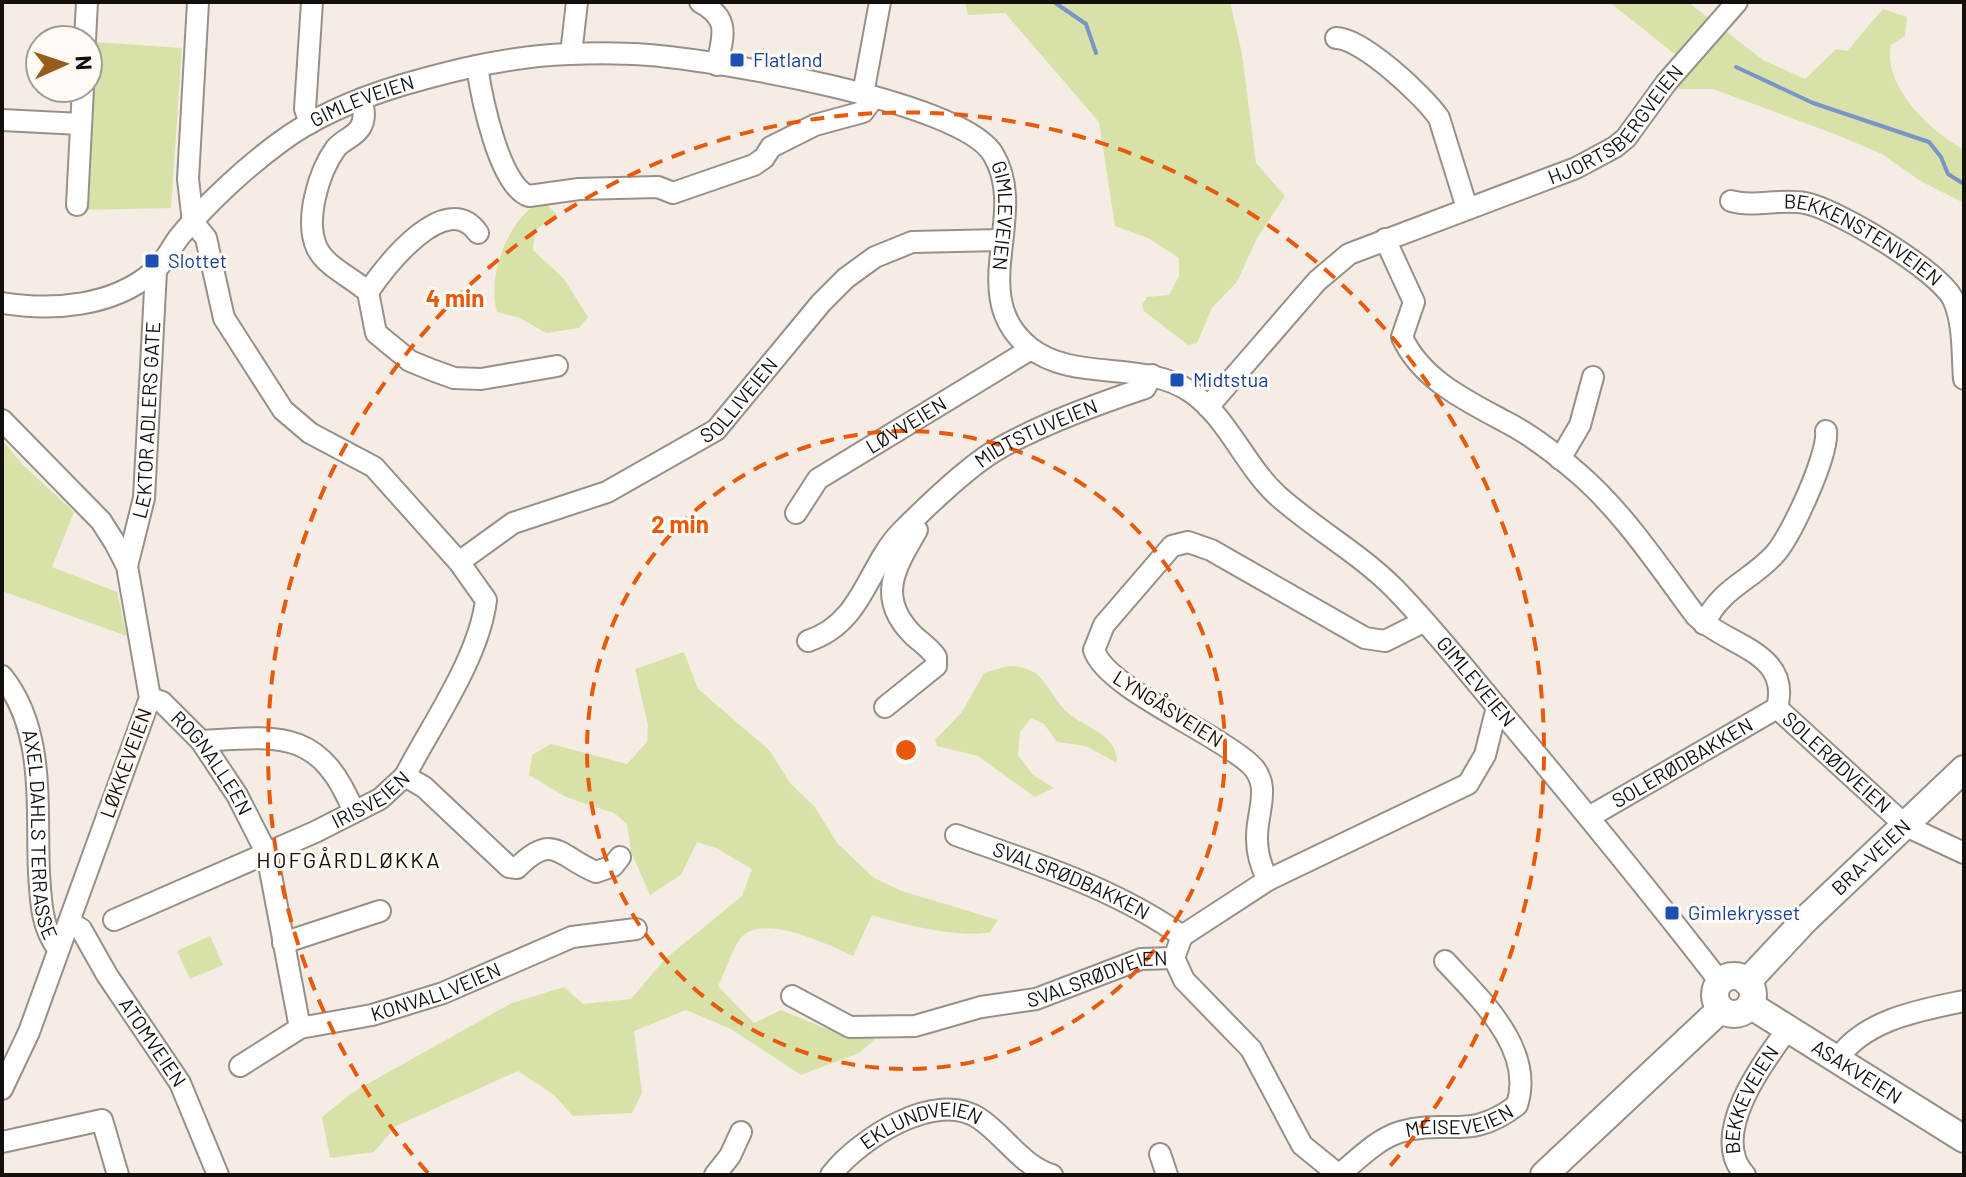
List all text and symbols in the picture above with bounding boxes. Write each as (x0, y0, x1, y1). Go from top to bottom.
north arrow (24, 24, 104, 104)
place label: Flatland (753, 47, 823, 71)
marker: Flatland (728, 51, 746, 69)
text: N (72, 55, 98, 71)
street label: HJORTSBERGVEIEN (1544, 59, 1687, 189)
street label: GIMLEVEIEN (305, 69, 417, 131)
street label: GIMLEVEIEN (987, 157, 1018, 271)
street label: BEKKENSTENVEIEN (1784, 188, 1948, 290)
place label: Slottet (168, 248, 227, 272)
marker: Slottet (143, 252, 161, 270)
text: 4 min (426, 283, 484, 312)
street label: LEKTOR ADLERS GATE (126, 321, 164, 521)
street label: SOLLIVEIEN (695, 352, 782, 448)
place label: Midtstua (1193, 367, 1268, 391)
marker: Midtstua (1168, 371, 1186, 389)
street label: LØVVEIEN (861, 391, 951, 458)
street label: MIDTSTUVEIEN (970, 393, 1101, 472)
text: 2 min (651, 509, 709, 538)
street label: GIMLEVEIEN (1432, 631, 1521, 731)
street label: LYNGÅSVEIEN (1109, 665, 1228, 751)
street label: LØKKEVEIEN (94, 705, 156, 821)
street label: ROGNALLEEN (167, 705, 258, 819)
street label: SOLERØDVEIEN (1778, 706, 1897, 817)
street label: SOLERØDBAKKEN (1607, 712, 1757, 812)
street label: AXEL DAHLS TERRASSE (18, 727, 63, 943)
centre of rings (892, 736, 920, 764)
street label: IRISVEIEN (327, 765, 414, 833)
street label: BRA-VEIEN (1826, 813, 1915, 900)
street label: SVALSRØDBAKKEN (990, 836, 1154, 924)
district label: HOFGÅRDLØKKA (256, 846, 442, 872)
place label: Gimlekrysset (1688, 900, 1800, 924)
marker: Gimlekrysset (1663, 904, 1681, 922)
street label: SVALSRØDVEIEN (1025, 945, 1168, 1011)
street label: KONVALLVEIEN (368, 956, 504, 1026)
street label: ATOMVEIEN (115, 993, 192, 1091)
street label: ASAKVEIEN (1808, 1034, 1907, 1108)
street label: BEKKEVEIEN (1719, 1041, 1783, 1155)
street label: EKLUNDVEIEN (855, 1096, 987, 1154)
street label: MEISEVEIEN (1403, 1098, 1517, 1141)

